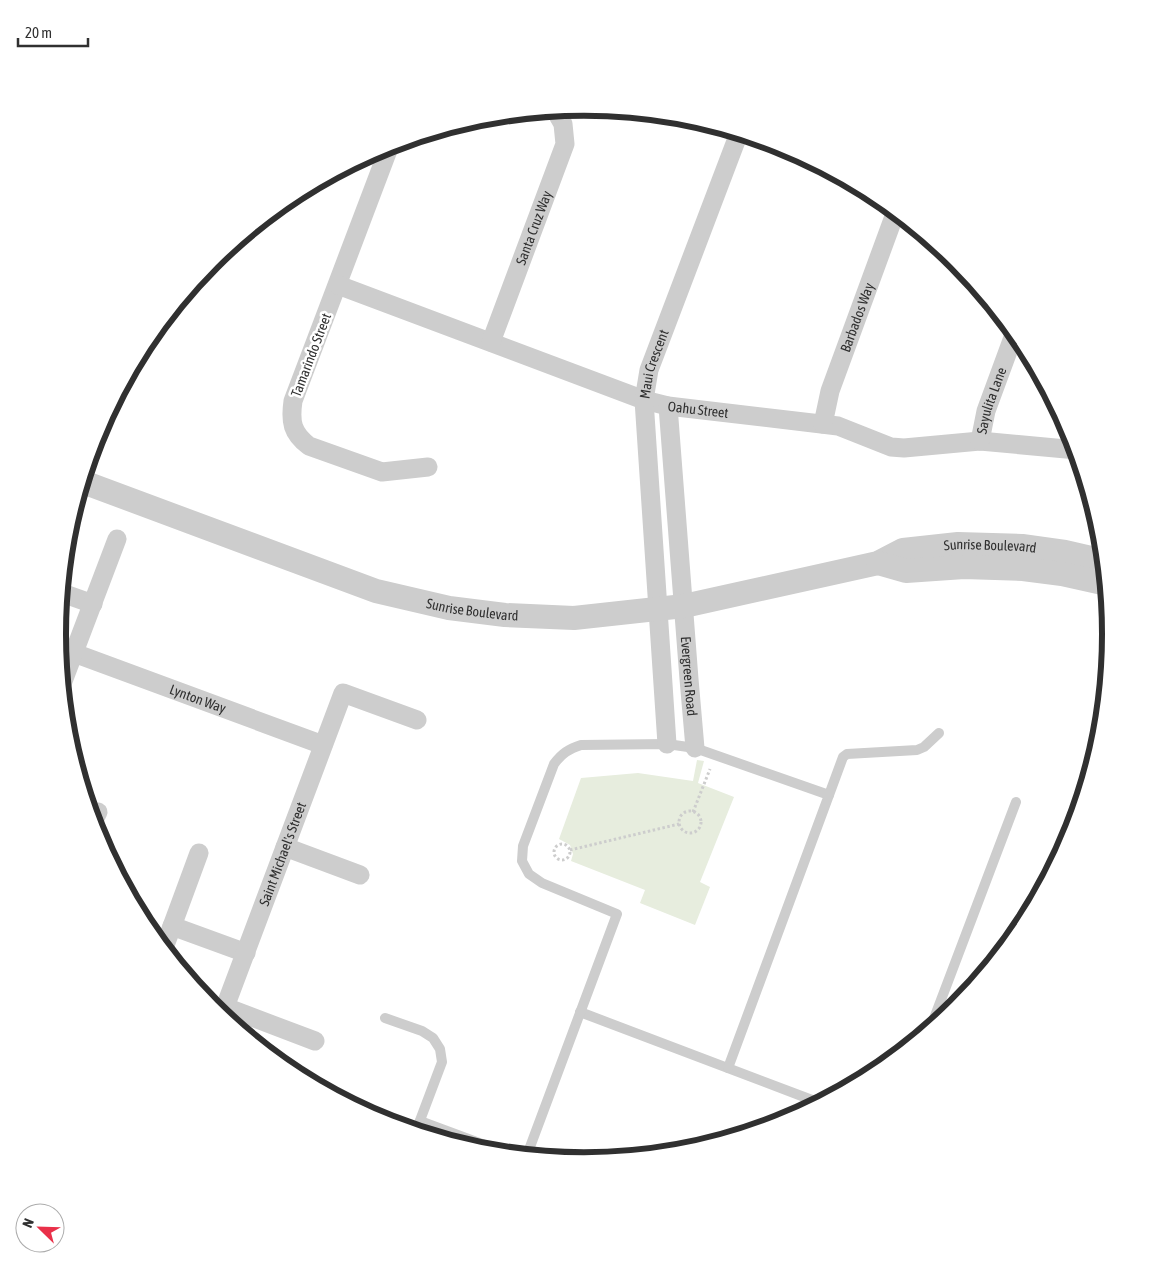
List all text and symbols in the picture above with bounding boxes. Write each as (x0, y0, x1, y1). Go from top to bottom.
scale bar (18, 15, 88, 47)
text: 20 m (25, 24, 52, 41)
street label: Santa Cruz Way (513, 188, 555, 267)
street label: Barbados Way (837, 280, 877, 354)
street label: Tamarindo Street (288, 311, 334, 399)
street label: Maui Crescent (636, 327, 672, 400)
street label: Sayulita Lane (974, 365, 1009, 435)
street label: Oahu Street (667, 398, 729, 421)
street label: Sunrise Boulevard (943, 536, 1037, 556)
street label: Sunrise Boulevard (425, 595, 519, 624)
street label: Evergreen Road (678, 636, 700, 717)
street label: Lynton Way (167, 681, 228, 717)
street label: Saint Michael's Street (256, 800, 309, 908)
north arrow (15, 1203, 65, 1253)
text: N (19, 1216, 37, 1230)

